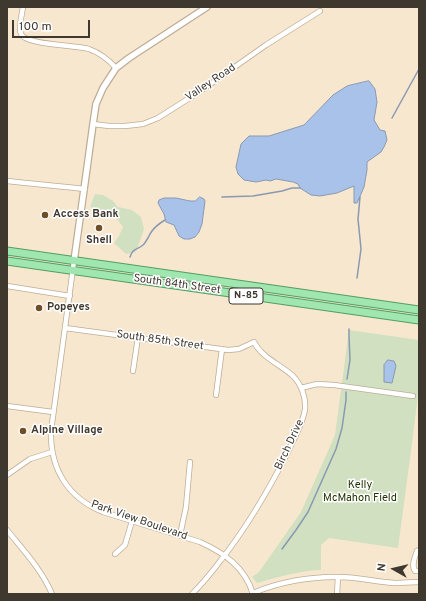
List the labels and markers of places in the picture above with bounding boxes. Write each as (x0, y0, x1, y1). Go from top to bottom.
place label: Access Bank (53, 208, 119, 222)
marker: Access Bank (40, 210, 50, 220)
marker: Shell (94, 223, 104, 233)
place label: Shell (86, 234, 112, 248)
place label: Popeyes (47, 301, 90, 315)
marker: Popeyes (34, 303, 44, 313)
place label: Alpine Village (31, 424, 103, 438)
marker: Alpine Village (18, 426, 28, 436)

